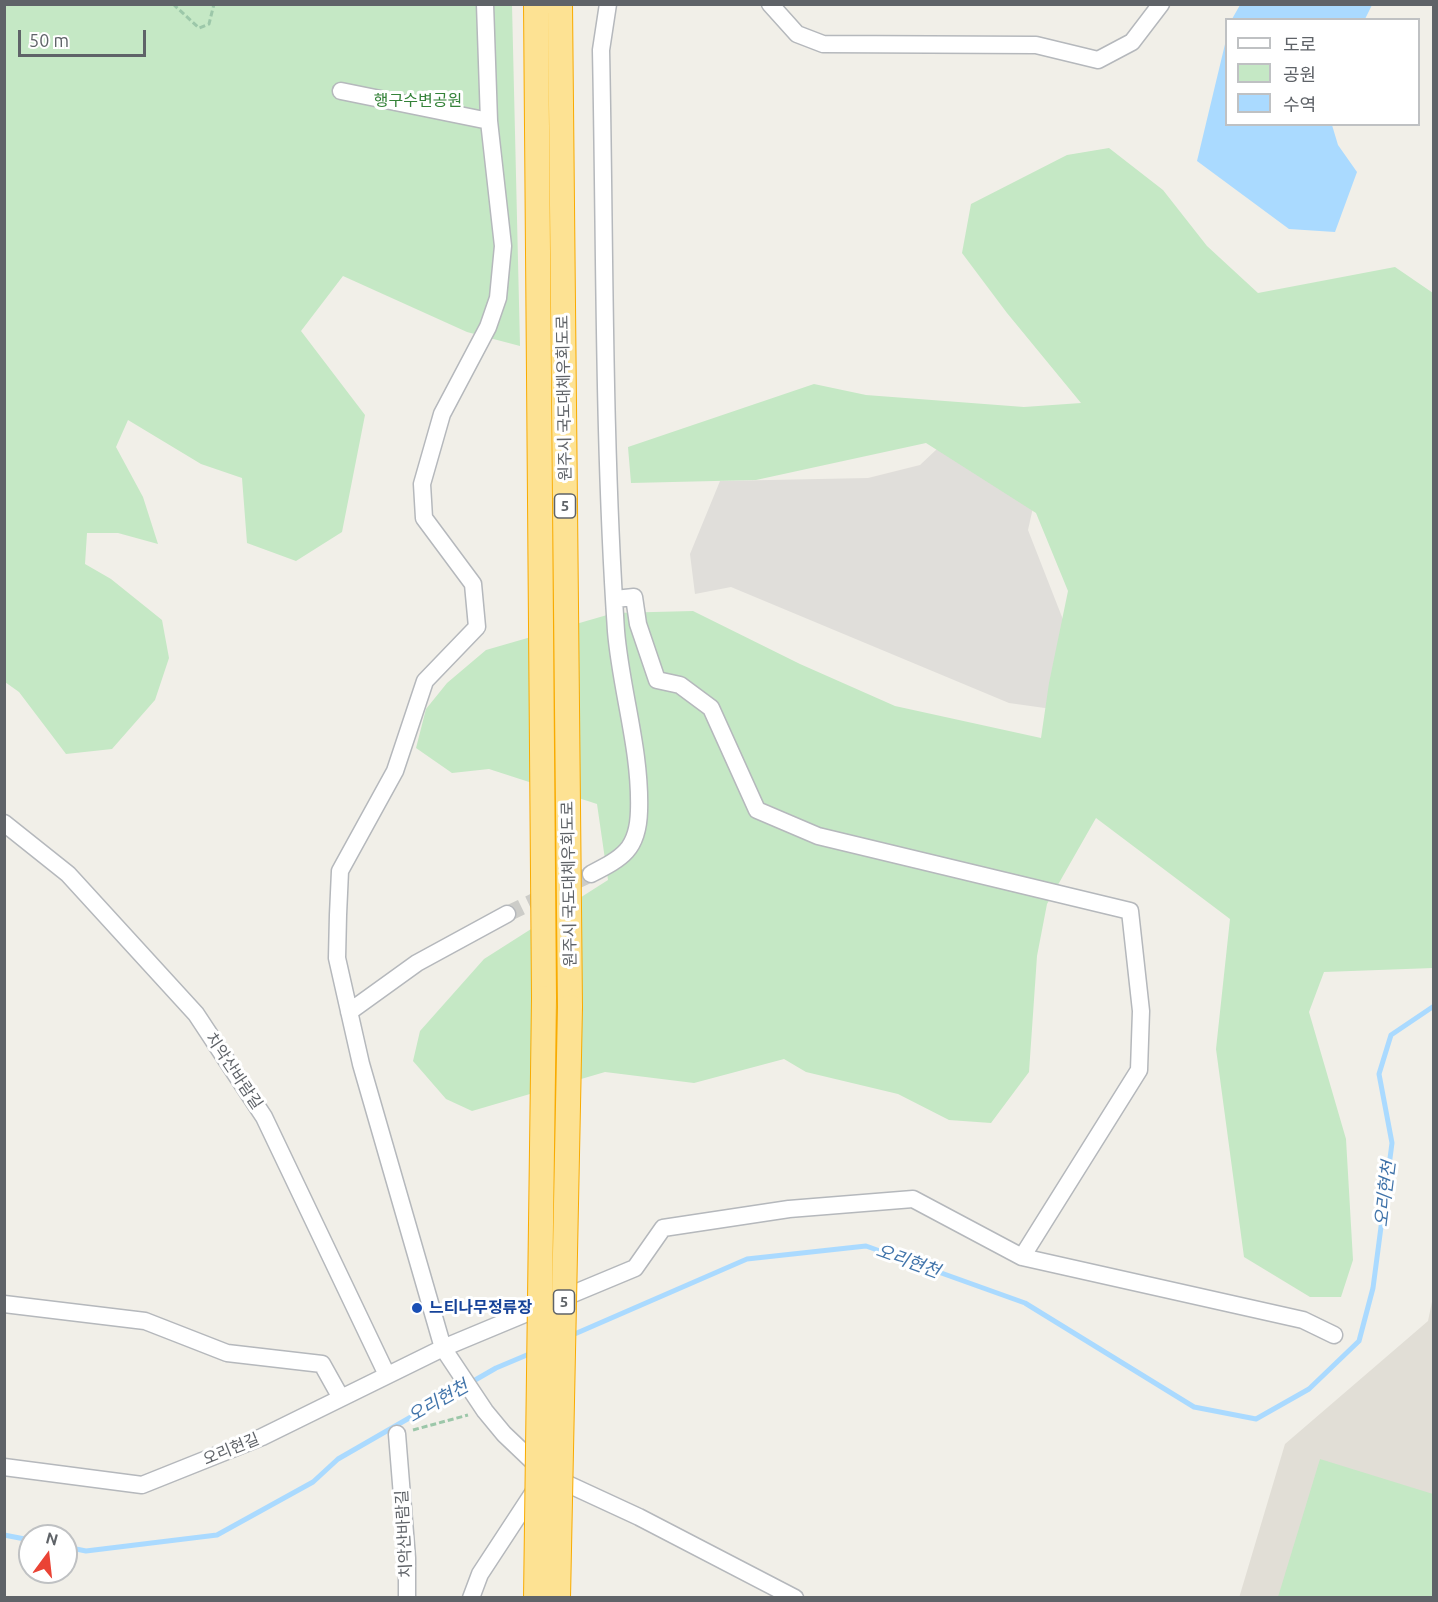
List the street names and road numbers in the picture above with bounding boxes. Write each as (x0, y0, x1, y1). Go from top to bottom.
street label: 원주시 국도대체우회도로 (553, 315, 575, 481)
road number: 5 (554, 494, 576, 518)
street label: 원주시 국도대체우회도로 (558, 801, 580, 967)
street label: 치악산바람길 (201, 1029, 267, 1113)
road number: 5 (554, 1290, 574, 1314)
street label: 오리현길 (200, 1429, 262, 1469)
street label: 치악산바람길 (392, 1489, 416, 1579)

